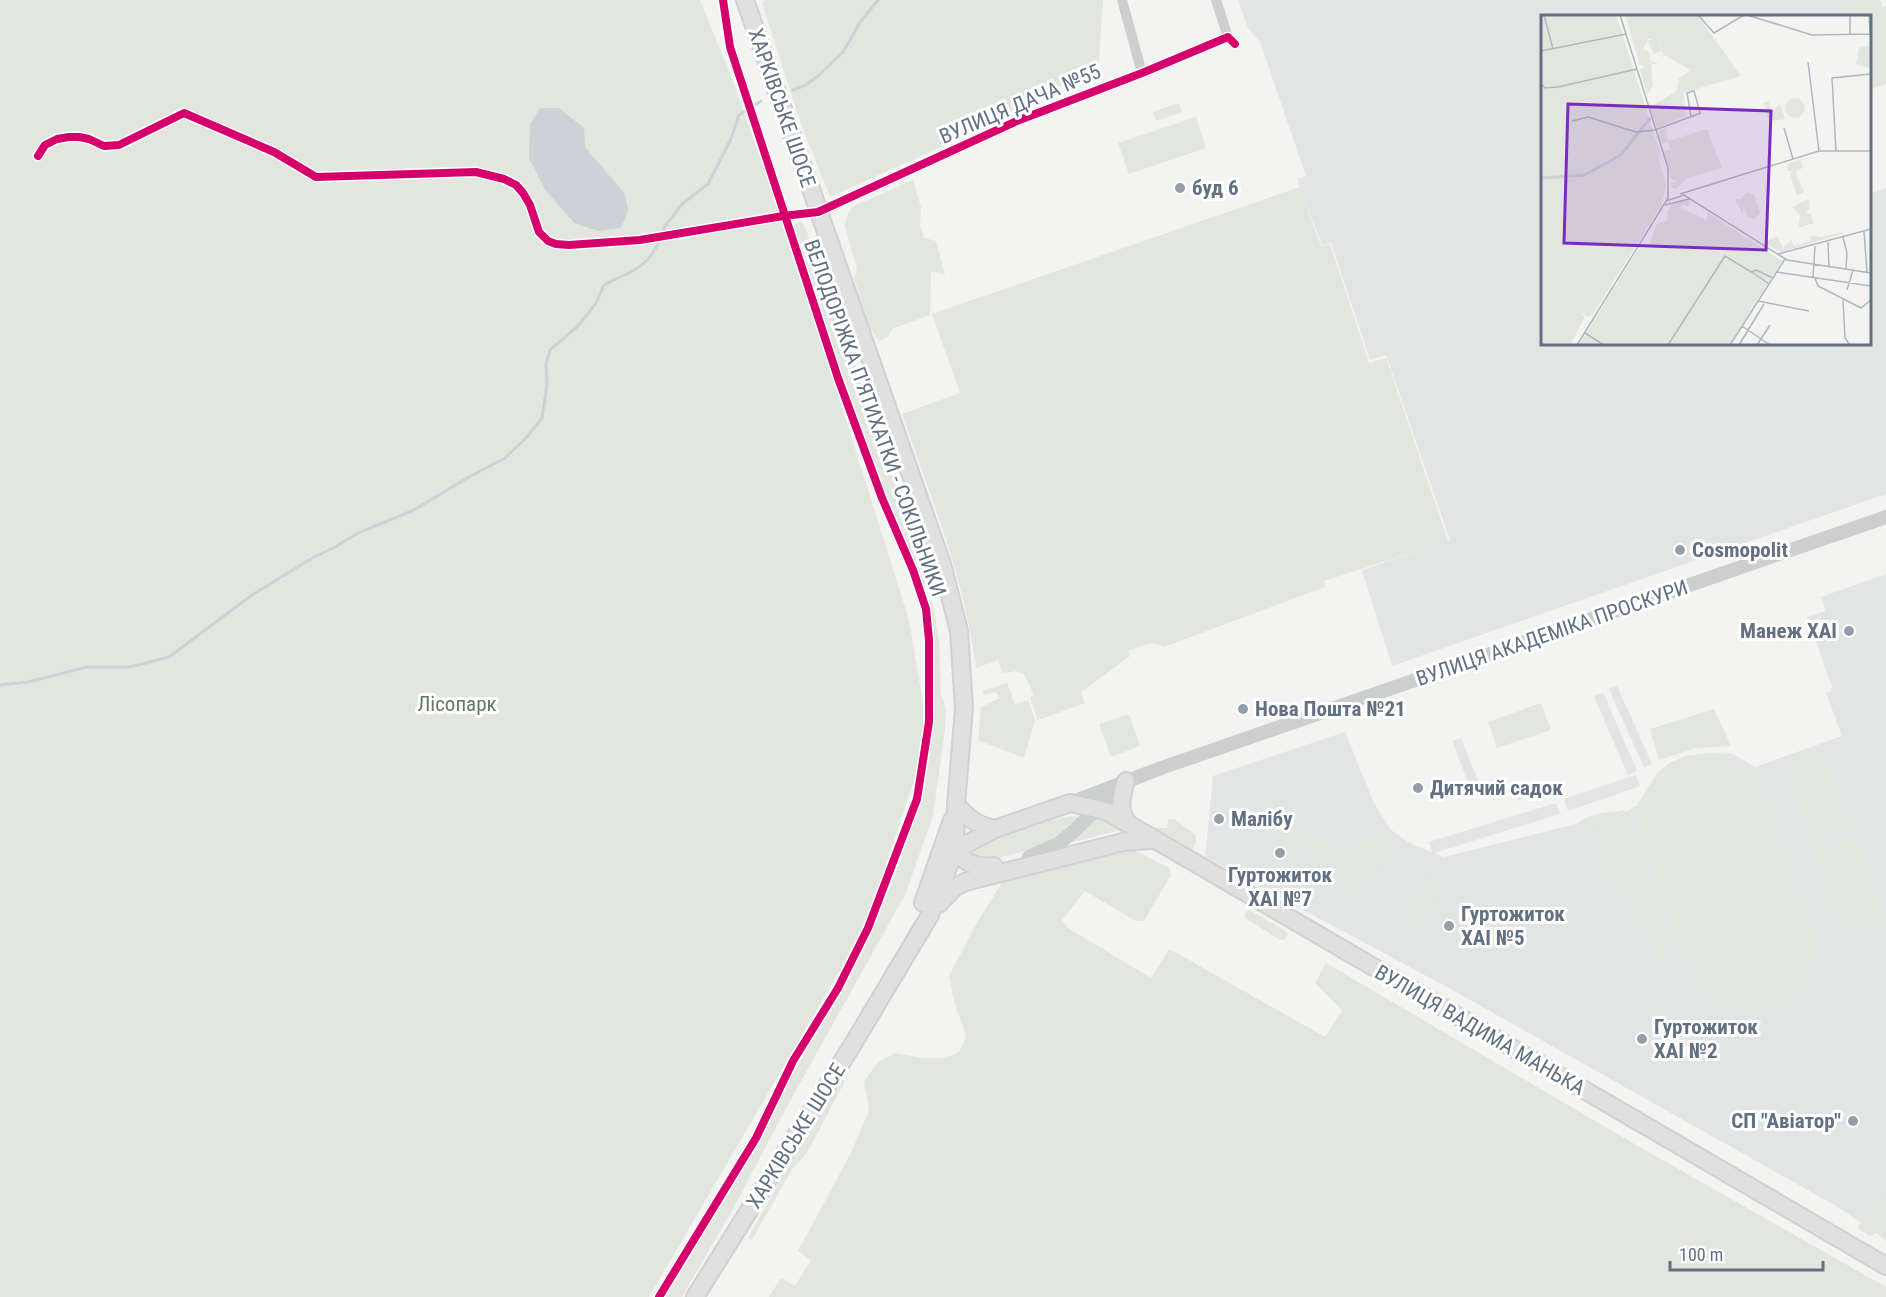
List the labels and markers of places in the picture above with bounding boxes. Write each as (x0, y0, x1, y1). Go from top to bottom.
place label: буд 6 (1192, 176, 1239, 200)
marker: буд 6 (1173, 181, 1187, 195)
place label: Cosmopolit (1692, 538, 1788, 562)
marker: Cosmopolit (1673, 543, 1687, 557)
place label: Манеж ХАІ (1740, 619, 1837, 643)
marker: Манеж ХАІ (1842, 624, 1856, 638)
place label: Нова Пошта №21 (1255, 697, 1406, 721)
marker: Нова Пошта №21 (1236, 702, 1250, 716)
place label: Дитячий садок (1430, 776, 1563, 800)
marker: Дитячий садок (1411, 781, 1425, 795)
place label: Малібу (1231, 807, 1293, 831)
marker: Малібу (1212, 812, 1226, 826)
marker: Гуртожиток ХАІ №7 (1273, 846, 1287, 860)
place label: Гуртожиток ХАІ №7 (1228, 863, 1332, 911)
place label: Гуртожиток ХАІ №5 (1461, 902, 1565, 950)
marker: Гуртожиток ХАІ №5 (1442, 919, 1456, 933)
place label: Гуртожиток ХАІ №2 (1654, 1015, 1758, 1063)
marker: Гуртожиток ХАІ №2 (1635, 1032, 1649, 1046)
place label: СП "Авіатор" (1731, 1109, 1841, 1133)
marker: СП "Авіатор" (1846, 1114, 1860, 1128)

